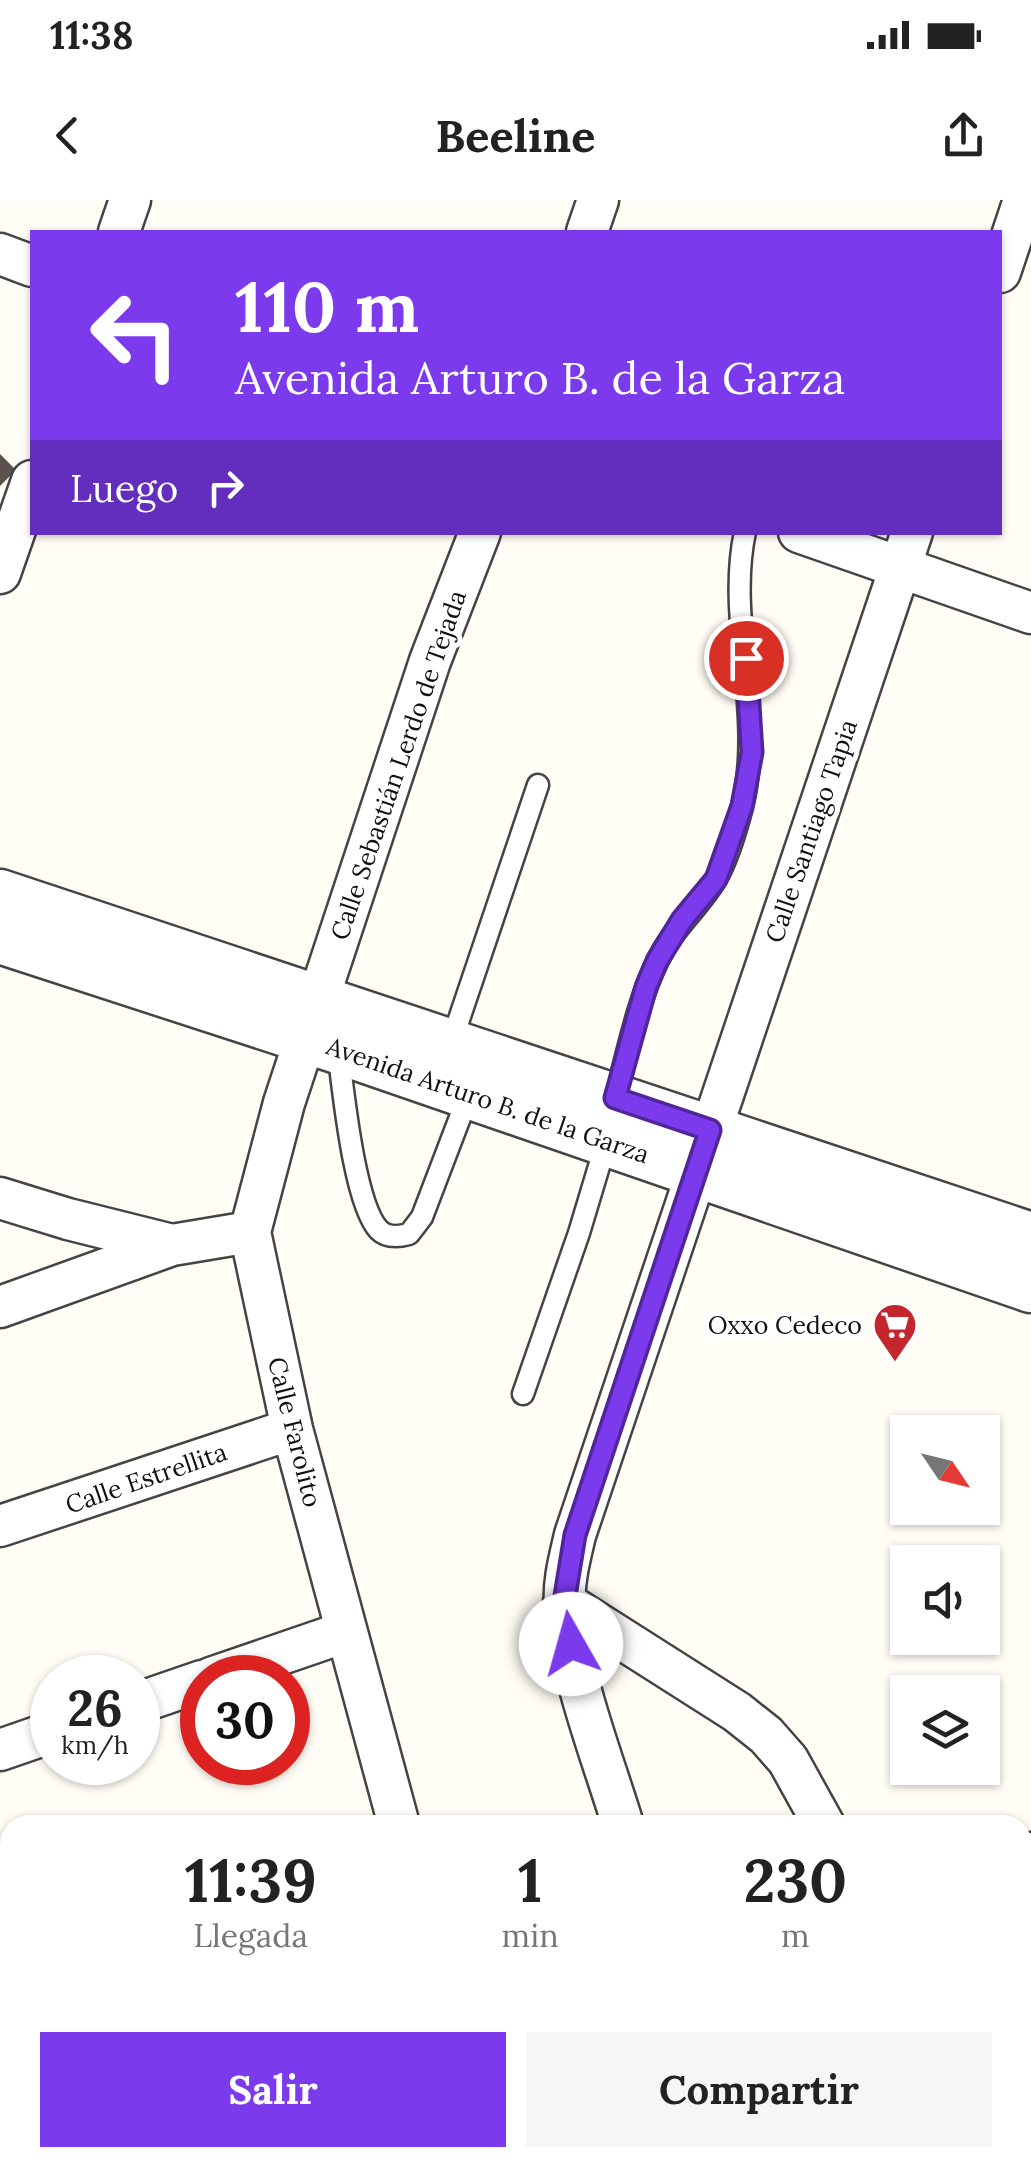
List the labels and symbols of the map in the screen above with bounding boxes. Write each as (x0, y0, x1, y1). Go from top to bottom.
street label: Calle Sebastián Lerdo de Tejada (323, 586, 473, 944)
pin (704, 616, 789, 701)
street label: Calle Santiago Tapia (758, 715, 864, 947)
street label: Avenida Arturo B. de la Garza (322, 1029, 654, 1170)
supermarket icon: Oxxo Cedeco (872, 1302, 918, 1363)
place label: Oxxo Cedeco (708, 1309, 862, 1341)
street label: Calle Farolito (261, 1354, 329, 1510)
north arrow (890, 1415, 1000, 1525)
street label: Calle Estrellita (61, 1435, 231, 1521)
position arrow (519, 1592, 623, 1696)
speed limit sign: 30 (180, 1655, 310, 1785)

